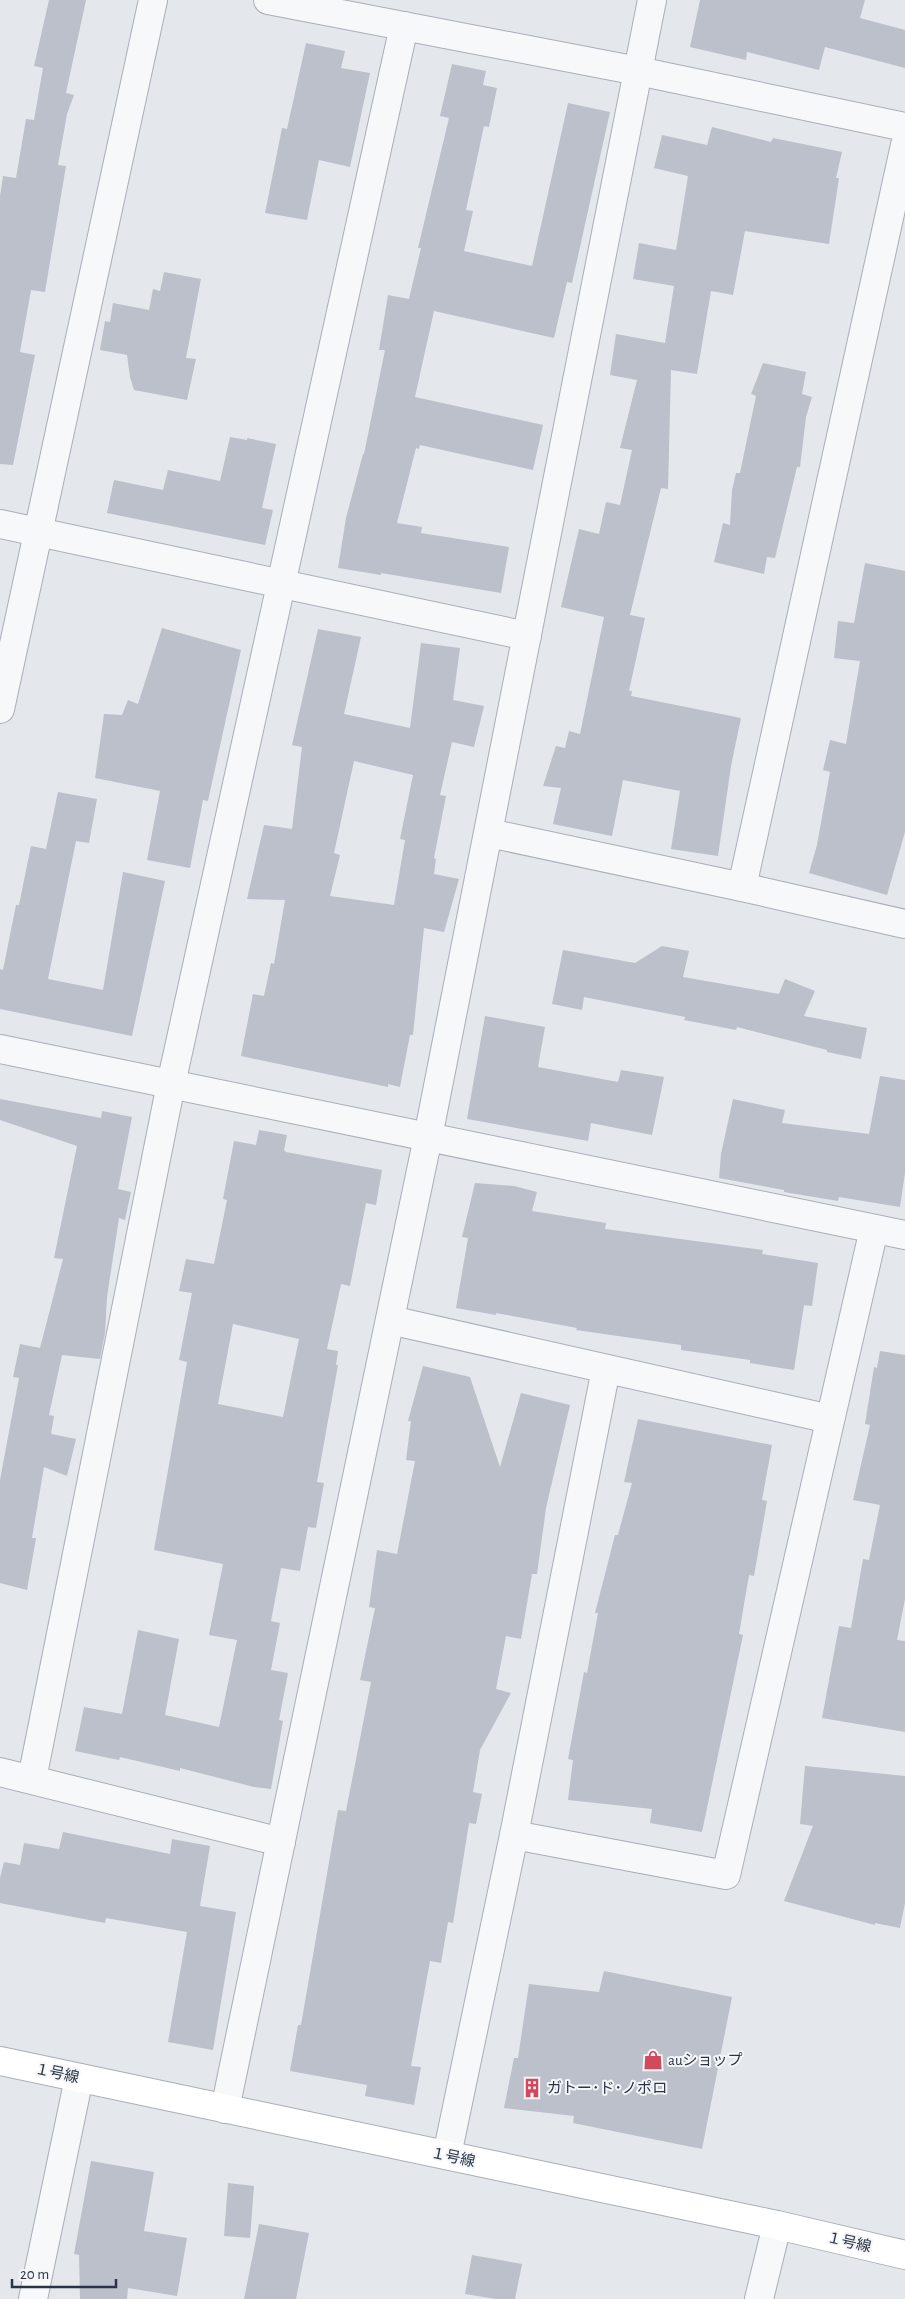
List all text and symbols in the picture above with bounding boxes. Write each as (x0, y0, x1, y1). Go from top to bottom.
shop icon: auショップ (642, 2049, 664, 2071)
place label: auショップ (668, 2052, 743, 2068)
street label: １号線 (33, 2060, 81, 2086)
building icon: ガトー･ド･ノポロ (521, 2077, 543, 2099)
place label: ガトー･ド･ノポロ (547, 2080, 667, 2096)
street label: １号線 (429, 2144, 477, 2170)
street label: １号線 (825, 2229, 873, 2255)
scale bar (12, 2256, 116, 2288)
text: 20 m (20, 2267, 49, 2282)

